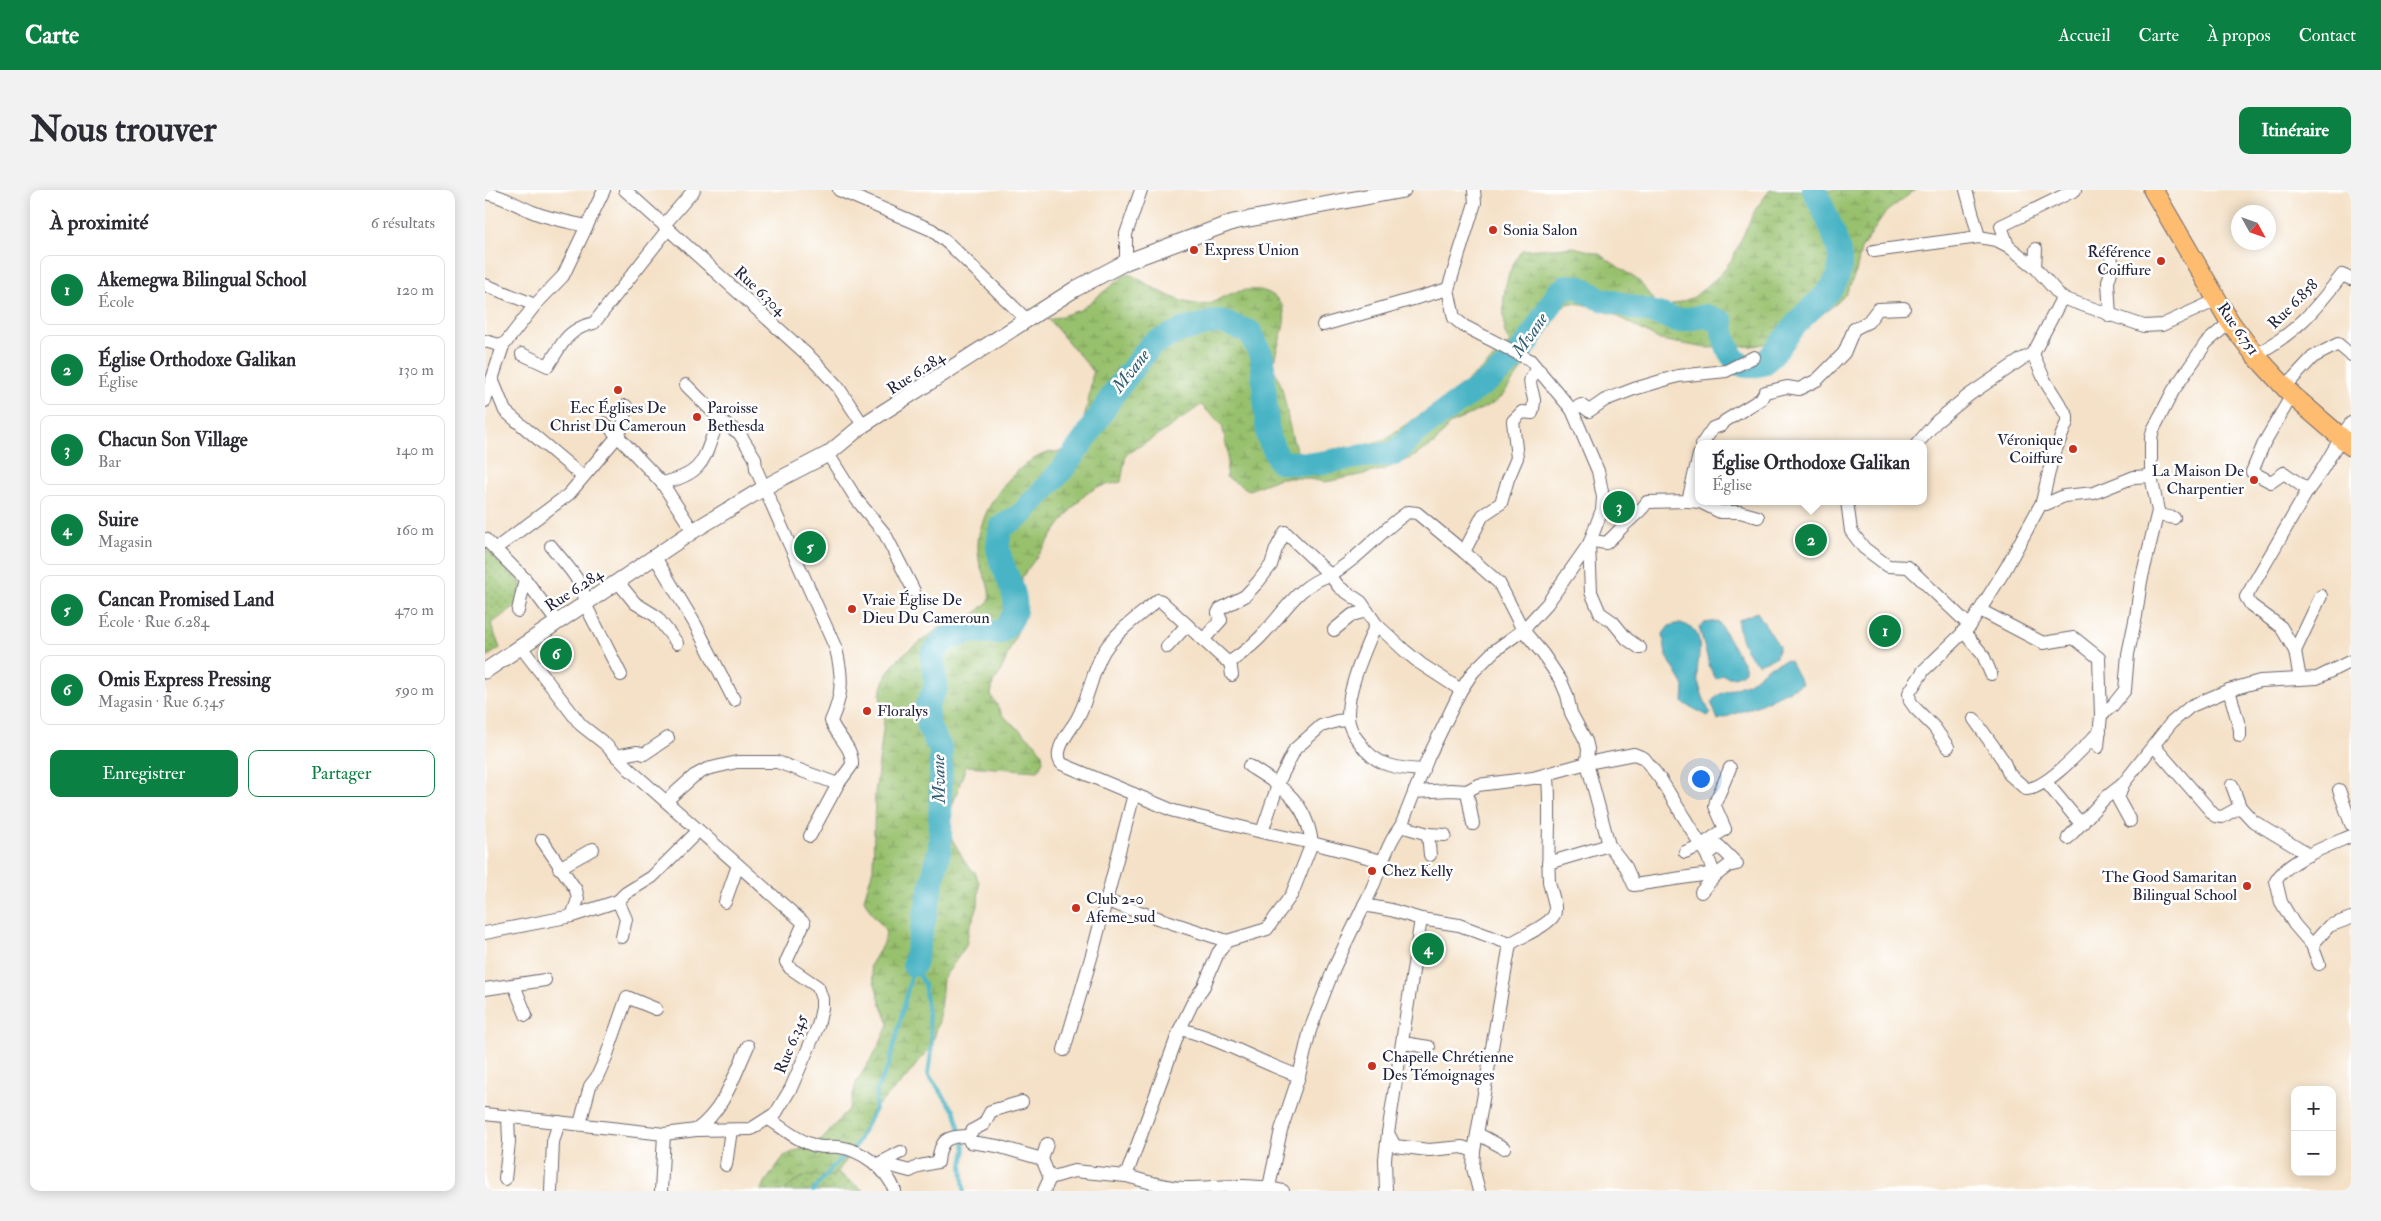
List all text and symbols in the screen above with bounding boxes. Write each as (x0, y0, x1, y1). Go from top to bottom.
text: Carte (25, 20, 79, 51)
text: Accueil (2058, 24, 2111, 47)
text: Carte (2139, 24, 2179, 47)
text: À propos (2207, 24, 2271, 47)
text: Contact (2299, 24, 2356, 47)
button: Itinéraire (2239, 107, 2351, 154)
text: Nous trouver (30, 108, 217, 152)
north arrow (2231, 205, 2276, 250)
text: À proximité (50, 209, 148, 236)
text: 6 résultats (371, 213, 435, 233)
place label: Sonia Salon (1503, 220, 1578, 240)
marker: Sonia Salon (1487, 224, 1499, 236)
place label: Express Union (1204, 240, 1299, 261)
place label: Référence Coiffure (2087, 242, 2151, 280)
marker: Express Union (1188, 244, 1200, 256)
marker: Référence Coiffure (2155, 255, 2167, 267)
street label: Rue 6.304 (730, 262, 791, 321)
text: Akemegwa Bilingual School (98, 268, 307, 292)
street label: Rue 6.858 (2264, 274, 2323, 333)
text: 1 (64, 280, 70, 300)
text: 120 m (396, 280, 434, 300)
text: École (98, 292, 134, 312)
street label: Rue 6.751 (2213, 299, 2263, 359)
water label: Mvane (1506, 308, 1554, 362)
water label: Mvane (1106, 344, 1156, 398)
street label: Rue 6.284 (883, 346, 950, 399)
text: Église Orthodoxe Galikan (98, 348, 296, 372)
text: 2 (63, 360, 71, 380)
text: 130 m (398, 360, 434, 380)
text: Église (98, 372, 138, 392)
marker: Eec Églises De Christ Du Cameroun (612, 384, 624, 396)
place label: Eec Églises De Christ Du Cameroun (550, 397, 686, 436)
place label: Paroisse Bethesda (707, 398, 765, 436)
marker: Paroisse Bethesda (691, 411, 703, 423)
text: Chacun Son Village (98, 428, 248, 452)
place label: Véronique Coiffure (1997, 430, 2063, 468)
text: 3 (64, 440, 70, 460)
text: 140 m (396, 440, 434, 460)
popup (1695, 440, 1927, 505)
marker: Véronique Coiffure (2067, 443, 2079, 455)
text: Église Orthodoxe Galikan (1712, 451, 1910, 475)
text: Bar (98, 452, 121, 472)
place label: La Maison De Charpentier (2152, 461, 2244, 500)
marker: La Maison De Charpentier (2248, 474, 2260, 486)
text: Église (1712, 475, 1752, 495)
pin: 3 (1603, 488, 1635, 526)
text: Suire (98, 508, 138, 532)
text: 4 (63, 520, 71, 540)
text: 160 m (396, 520, 434, 540)
pin: 2 (1795, 521, 1827, 559)
pin: 5 (794, 528, 826, 566)
text: Magasin (98, 532, 152, 552)
street label: Rue 6.284 (541, 563, 608, 616)
text: Cancan Promised Land (98, 588, 274, 612)
place label: Vraie Église De Dieu Du Cameroun (862, 589, 990, 628)
text: 5 (63, 600, 71, 620)
text: 470 m (394, 600, 434, 620)
marker: Vraie Église De Dieu Du Cameroun (846, 603, 858, 615)
text: École · Rue 6.284 (98, 612, 209, 632)
pin: 1 (1869, 612, 1901, 650)
pin: 6 (540, 635, 572, 673)
text: Omis Express Pressing (98, 668, 271, 692)
text: 6 (63, 680, 71, 700)
text: 590 m (395, 680, 434, 700)
text: Magasin · Rue 6.345 (98, 692, 225, 712)
place label: Floralys (877, 701, 928, 721)
marker: Floralys (861, 705, 873, 717)
button: Enregistrer (50, 750, 238, 797)
button: Partager (248, 750, 435, 797)
water label: Mvane (927, 753, 951, 805)
your location (1688, 766, 1714, 792)
place label: Chez Kelly (1382, 861, 1454, 881)
marker: Chez Kelly (1366, 865, 1378, 877)
place label: The Good Samaritan Bilingual School (2102, 867, 2237, 905)
marker: The Good Samaritan Bilingual School (2241, 880, 2253, 892)
place label: Club 2=0 Afeme_sud (1085, 889, 1156, 927)
marker: Club 2=0 Afeme_sud (1070, 902, 1082, 914)
pin: 4 (1412, 930, 1444, 968)
street label: Rue 6.345 (770, 1011, 812, 1077)
place label: Chapelle Chrétienne Des Témoignages (1382, 1047, 1514, 1085)
marker: Chapelle Chrétienne Des Témoignages (1366, 1060, 1378, 1072)
map controls (2291, 1086, 2336, 1176)
button: + (2291, 1086, 2336, 1131)
button: − (2291, 1131, 2336, 1176)

